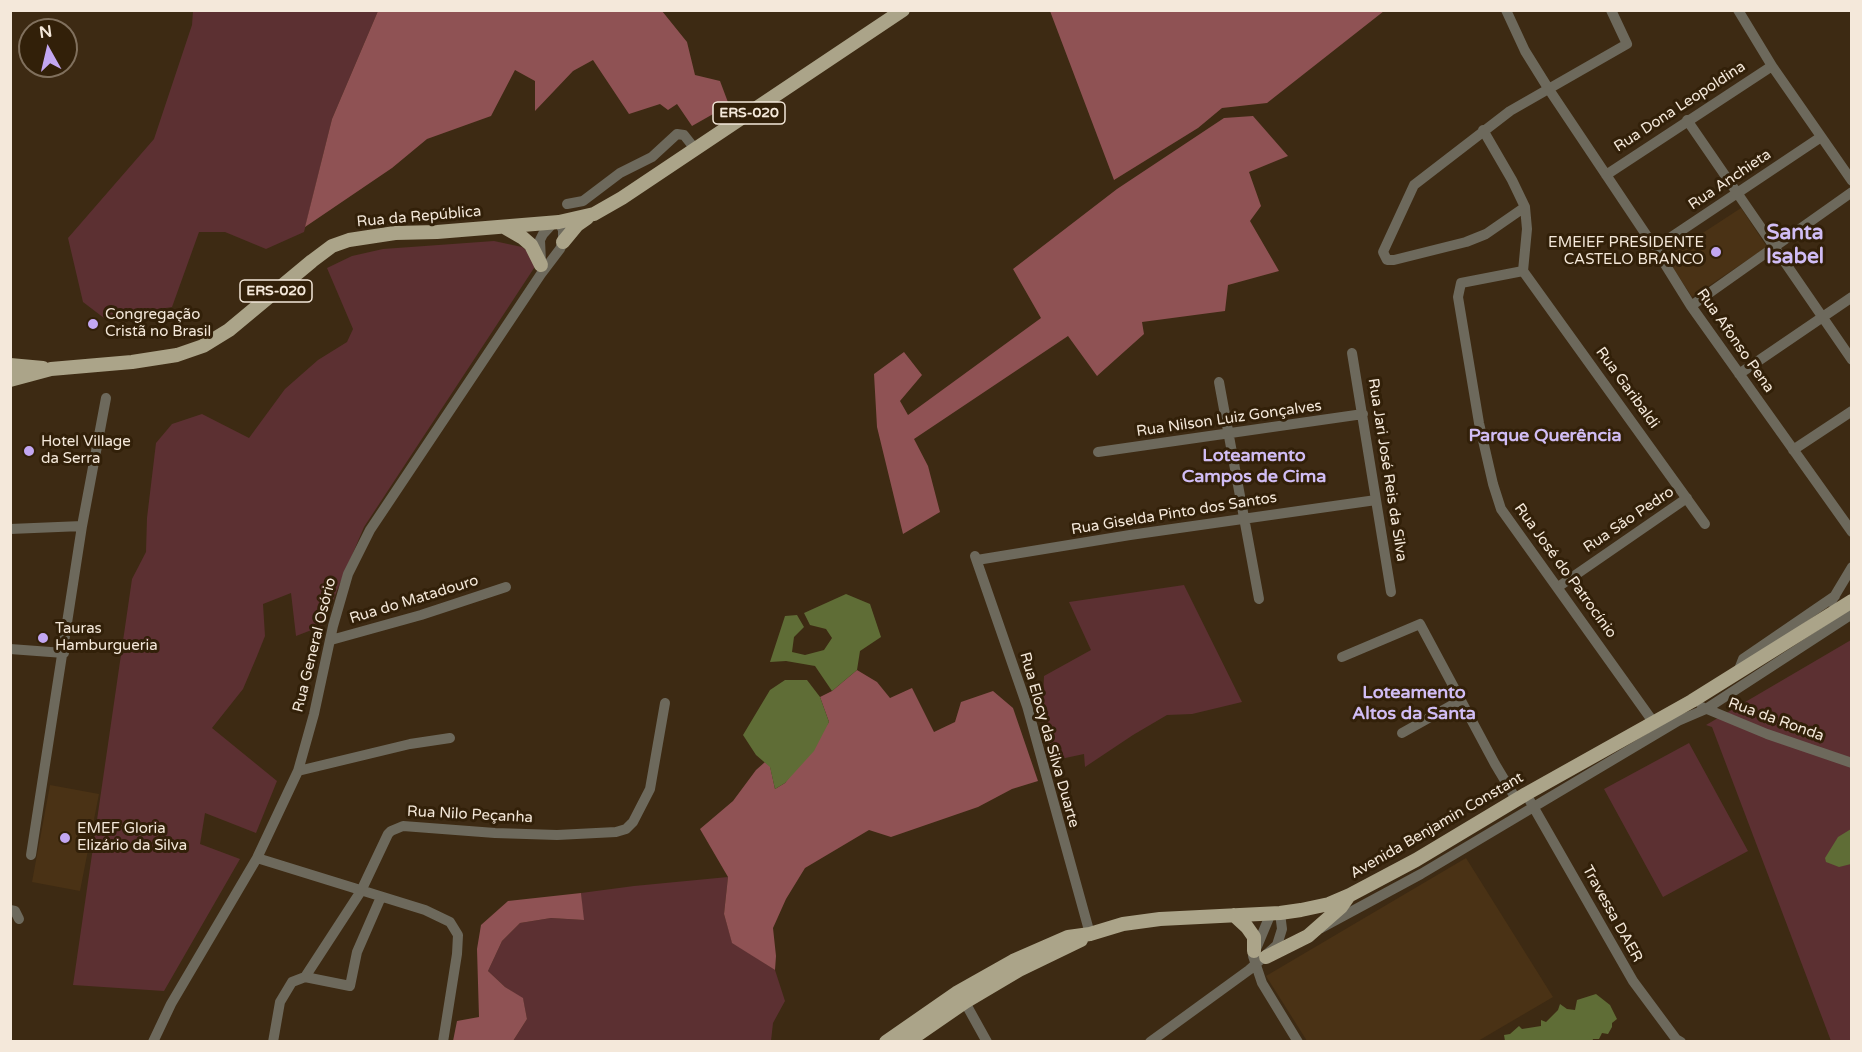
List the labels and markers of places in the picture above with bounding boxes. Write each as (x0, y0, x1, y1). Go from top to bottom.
place label: EMEIEF PRESIDENTE CASTELO BRANCO (1548, 234, 1704, 269)
marker: EMEIEF PRESIDENTE CASTELO BRANCO (1709, 245, 1723, 259)
place label: Congregação Cristã no Brasil (105, 306, 211, 341)
marker: Congregação Cristã no Brasil (86, 317, 100, 331)
place label: Hotel Village da Serra (41, 433, 131, 468)
marker: Hotel Village da Serra (22, 444, 36, 458)
place label: Tauras Hamburgueria (55, 620, 158, 655)
marker: Tauras Hamburgueria (36, 631, 50, 645)
place label: EMEF Gloria Elizário da Silva (77, 820, 187, 855)
marker: EMEF Gloria Elizário da Silva (58, 831, 72, 845)

